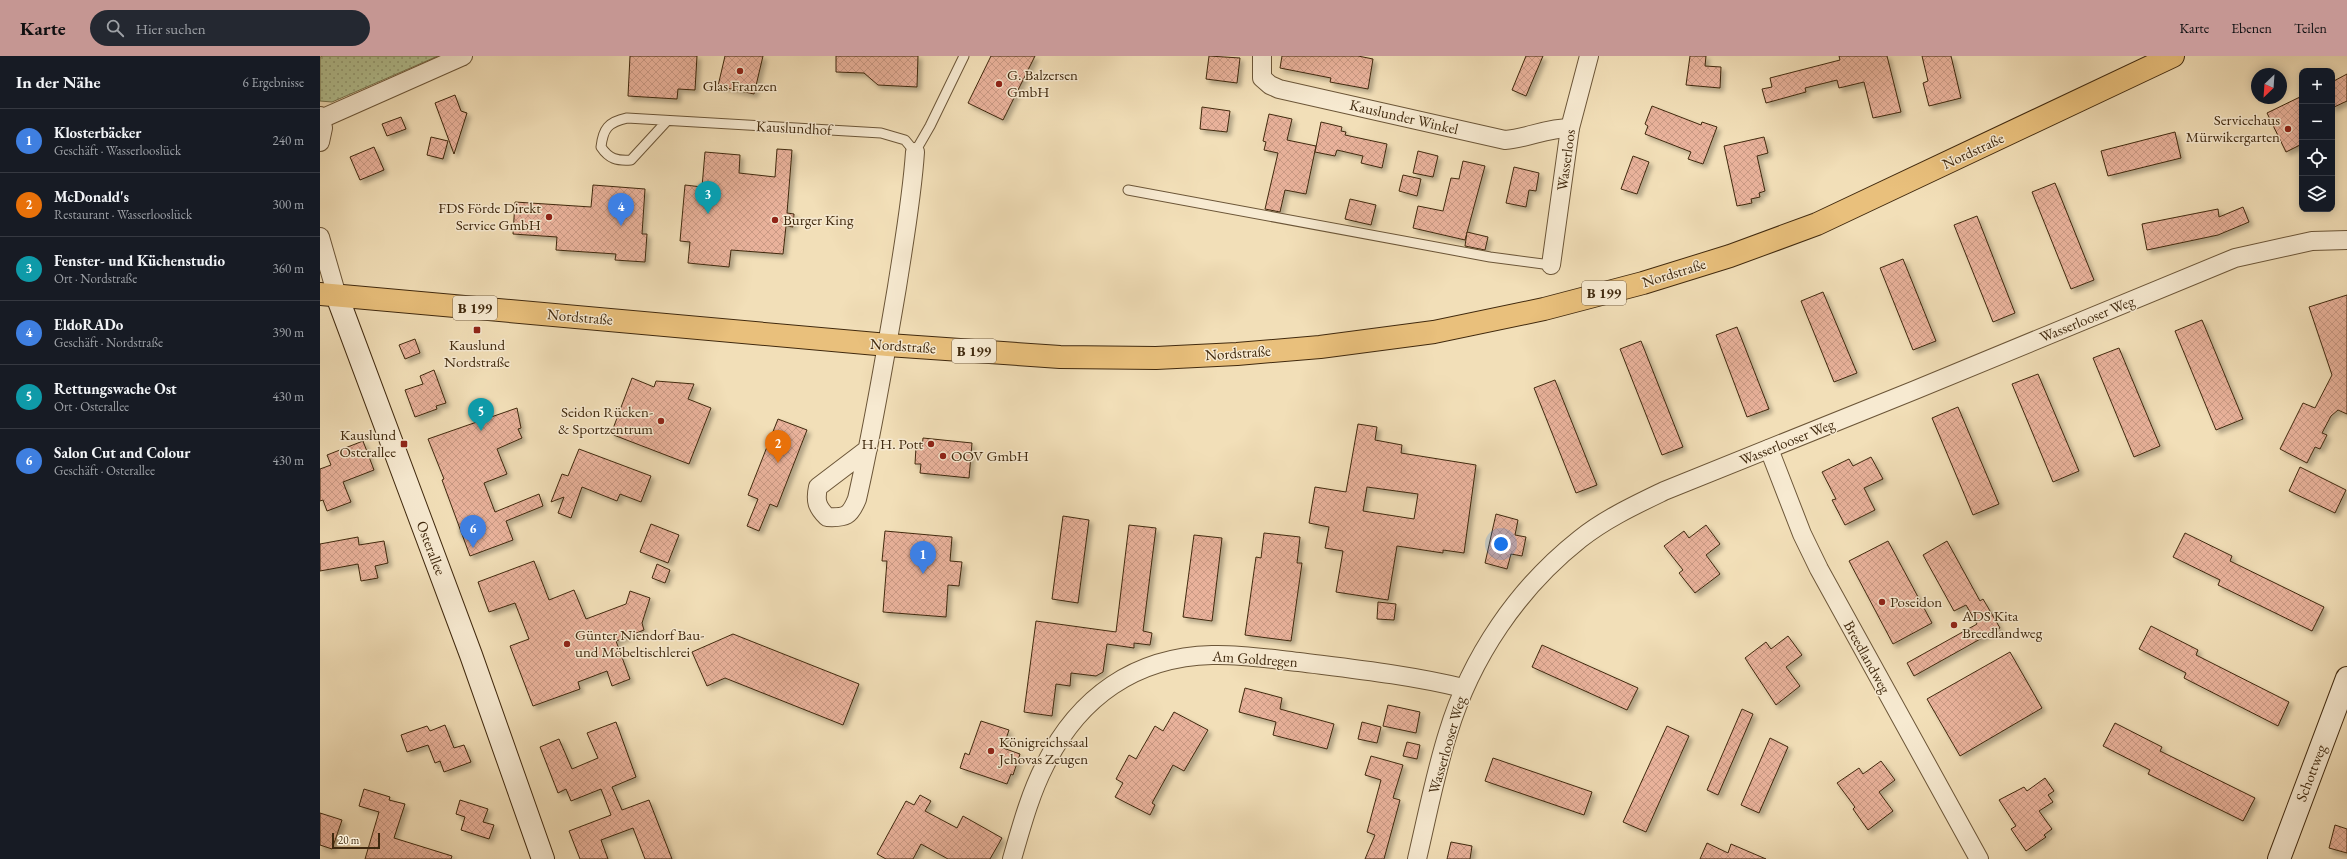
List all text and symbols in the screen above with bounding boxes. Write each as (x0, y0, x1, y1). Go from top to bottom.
search box (90, 10, 370, 46)
text: Karte (20, 16, 66, 41)
icon: search (104, 17, 126, 39)
text: Hier suchen (136, 19, 206, 38)
text: Karte (2180, 19, 2209, 37)
text: Ebenen (2231, 19, 2272, 37)
text: Teilen (2294, 19, 2327, 37)
place label: G. Balzersen GmbH (1007, 65, 1078, 101)
marker: Glas Franzen (735, 66, 745, 76)
north arrow (2251, 68, 2287, 104)
map controls (2299, 68, 2335, 212)
button: + (2299, 68, 2335, 104)
text: In der Nähe (16, 71, 101, 93)
text: 6 Ergebnisse (243, 74, 304, 91)
place label: Glas Franzen (703, 76, 777, 95)
marker: G. Balzersen GmbH (994, 79, 1004, 89)
street label: Kauslunder Winkel (1348, 95, 1461, 138)
button: − (2299, 104, 2335, 140)
place label: Servicehaus Mürwikergarten (2186, 110, 2280, 146)
street label: Kauslundhof (756, 116, 835, 139)
text: Klosterbäcker (54, 123, 142, 142)
marker: Servicehaus Mürwikergarten (2283, 124, 2293, 134)
street label: Wasserloos (1552, 128, 1579, 192)
street label: Nordstraße (1939, 128, 2007, 173)
text: 1 (26, 132, 32, 149)
text: 240 m (273, 132, 304, 149)
button: locate (2299, 140, 2335, 176)
text: Geschäft · Wasserlooslück (54, 142, 181, 159)
button: layers (2299, 176, 2335, 212)
pin: 3 (695, 181, 721, 214)
text: McDonald's (54, 187, 129, 206)
pin: 4 (608, 193, 634, 226)
text: 2 (26, 196, 32, 213)
text: 300 m (273, 196, 304, 213)
place label: FDS Förde Direkt Service GmbH (438, 198, 541, 234)
text: Restaurant · Wasserlooslück (54, 206, 192, 223)
place label: Burger King (783, 210, 854, 229)
marker: FDS Förde Direkt Service GmbH (544, 212, 554, 222)
marker: Burger King (770, 215, 780, 225)
text: Fenster- und Küchenstudio (54, 251, 225, 270)
street label: Nordstraße (1640, 254, 1708, 291)
text: 3 (26, 260, 32, 277)
text: 360 m (273, 260, 304, 277)
text: Ort · Nordstraße (54, 270, 137, 287)
road number: B 199 (1582, 281, 1626, 305)
street label: Wasserlooser Weg (2037, 291, 2137, 346)
road number: B 199 (453, 296, 497, 320)
street label: Nordstraße (546, 304, 614, 329)
text: EldoRADo (54, 315, 123, 334)
text: 4 (26, 324, 32, 341)
text: 390 m (273, 324, 304, 341)
marker: Kauslund Nordstraße (472, 325, 482, 335)
text: Geschäft · Nordstraße (54, 334, 163, 351)
street label: Nordstraße (870, 334, 937, 357)
place label: Kauslund Nordstraße (444, 335, 510, 371)
road number: B 199 (952, 339, 996, 363)
street label: Nordstraße (1204, 341, 1272, 364)
text: Rettungswache Ost (54, 379, 177, 398)
text: 5 (26, 388, 32, 405)
text: 430 m (273, 388, 304, 405)
text: Ort · Osterallee (54, 398, 129, 415)
pin: 5 (468, 398, 494, 431)
place label: Seidon Rücken- & Sportzentrum (558, 402, 653, 438)
street label: Wasserlooser Weg (1737, 414, 1837, 469)
marker: Seidon Rücken- & Sportzentrum (656, 416, 666, 426)
place label: Kauslund Osterallee (339, 425, 396, 461)
pin: 2 (765, 430, 791, 463)
place label: H. H. Pott (861, 434, 923, 453)
marker: Kauslund Osterallee (399, 439, 409, 449)
marker: H. H. Pott (926, 439, 936, 449)
text: Salon Cut and Colour (54, 443, 190, 462)
place label: OOV GmbH (951, 446, 1029, 465)
marker: OOV GmbH (938, 451, 948, 461)
text: 6 (26, 452, 32, 469)
text: 430 m (273, 452, 304, 469)
text: Geschäft · Osterallee (54, 462, 155, 479)
pin: 6 (460, 515, 486, 548)
street label: Osterallee (412, 518, 451, 578)
your location (1491, 534, 1511, 554)
pin: 1 (910, 541, 936, 574)
place label: Poseidon (1890, 592, 1942, 611)
marker: Poseidon (1877, 597, 1887, 607)
place label: ADS Kita Breedlandweg (1961, 606, 2043, 642)
street label: Breedlandweg (1840, 617, 1895, 697)
marker: ADS Kita Breedlandweg (1949, 620, 1959, 630)
place label: Günter Niendorf Bau- und Möbeltischlerei (575, 625, 704, 661)
marker: Günter Niendorf Bau- und Möbeltischlerei (562, 639, 572, 649)
street label: Am Goldregen (1211, 646, 1298, 671)
street label: Wasserlooser Weg (1424, 693, 1470, 796)
place label: Königreichssaal Jehovas Zeugen (997, 732, 1089, 768)
street label: Schottweg (2291, 741, 2330, 804)
marker: Königreichssaal Jehovas Zeugen (986, 746, 996, 756)
scale bar (332, 831, 380, 850)
text: 20 m (338, 833, 359, 847)

